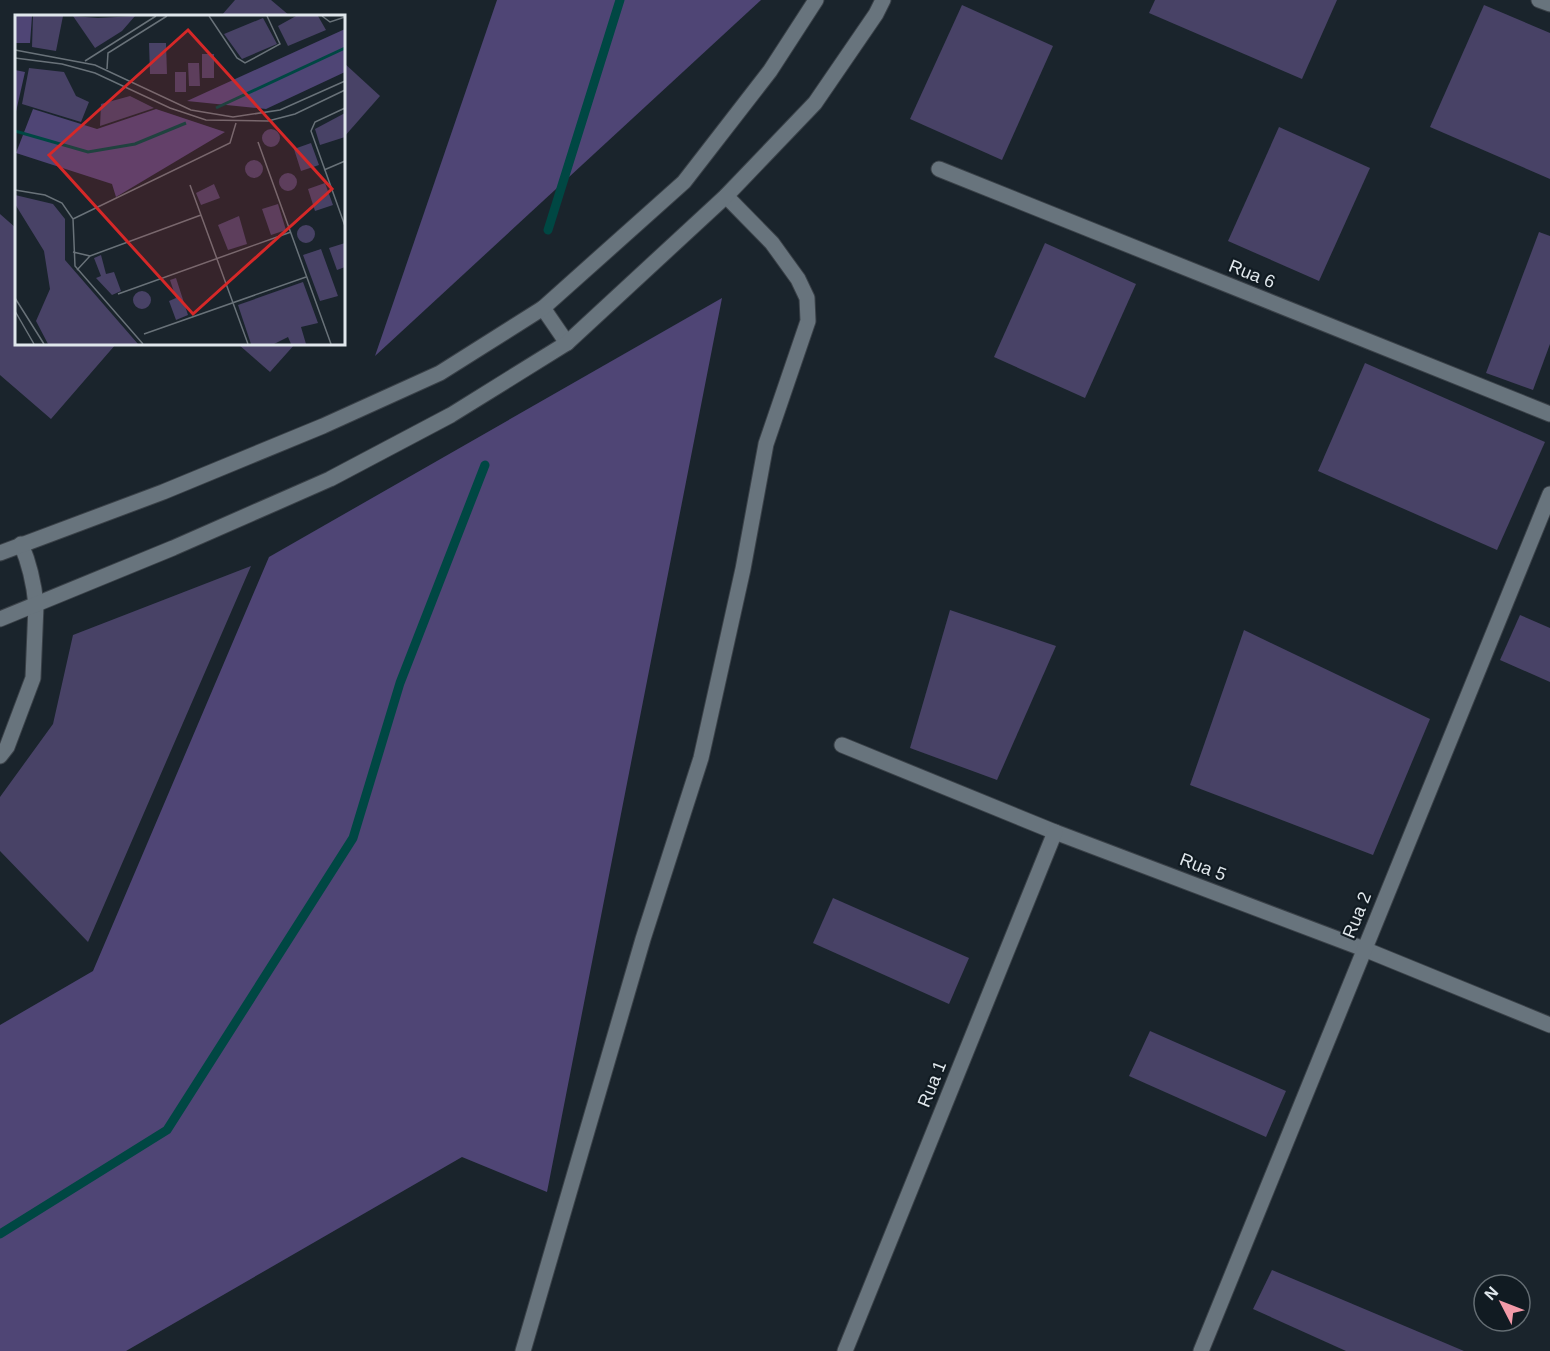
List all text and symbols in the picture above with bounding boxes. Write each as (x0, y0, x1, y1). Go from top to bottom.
inset map (15, 15, 345, 345)
street label: Rua 6 (1226, 256, 1278, 292)
street label: Rua 5 (1177, 849, 1229, 885)
street label: Rua 2 (1339, 889, 1375, 941)
street label: Rua 1 (914, 1058, 950, 1110)
north arrow (1472, 1273, 1532, 1333)
text: N (1481, 1283, 1501, 1303)

